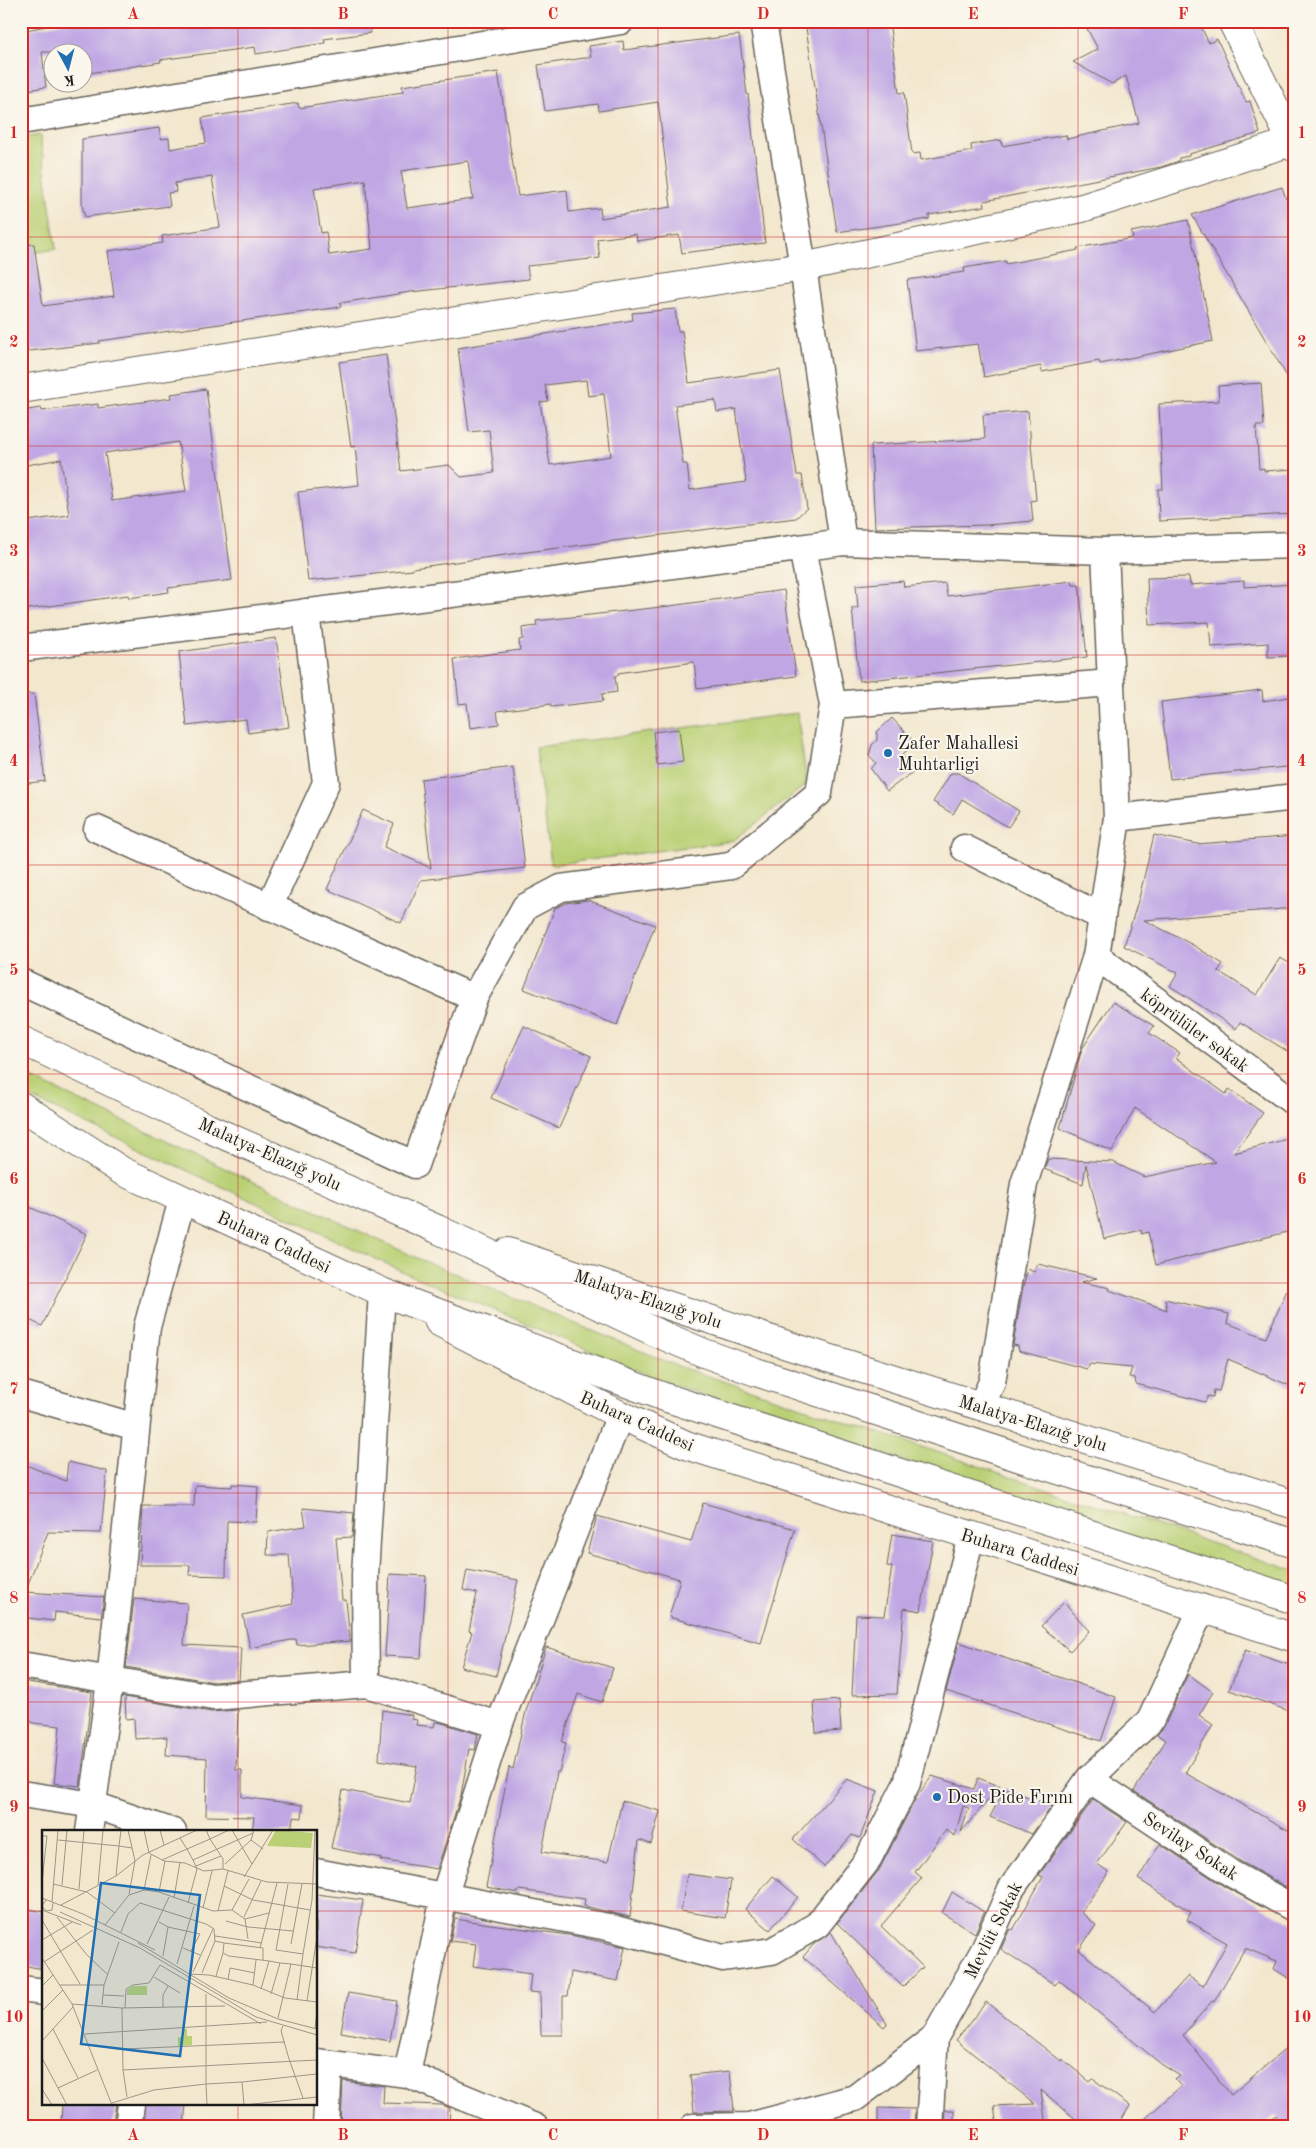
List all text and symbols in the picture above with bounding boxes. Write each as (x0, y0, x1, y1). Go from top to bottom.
text: A (127, 7, 139, 23)
text: B (337, 7, 349, 23)
text: C (548, 7, 558, 23)
text: D (757, 7, 769, 23)
text: E (967, 7, 979, 23)
text: F (1178, 7, 1189, 23)
north arrow (42, 42, 92, 92)
text: K (63, 72, 76, 88)
text: 1 (9, 126, 19, 142)
text: 1 (1297, 126, 1307, 142)
text: 2 (9, 335, 19, 351)
text: 2 (1297, 335, 1307, 351)
text: 3 (9, 544, 19, 560)
text: 3 (1297, 544, 1307, 560)
place label: Zafer Mahallesi Muhtarligi (898, 735, 1019, 774)
marker: Zafer Mahallesi Muhtarligi (882, 747, 894, 759)
text: 4 (9, 754, 19, 770)
text: 4 (1297, 754, 1307, 770)
text: 5 (9, 963, 19, 979)
text: 5 (1297, 963, 1307, 979)
street label: köprülüler sokak (1137, 986, 1252, 1076)
street label: Malatya-Elazığ yolu (195, 1115, 344, 1195)
text: 6 (9, 1172, 19, 1188)
text: 6 (1297, 1172, 1307, 1188)
street label: Buhara Caddesi (214, 1209, 333, 1277)
street label: Malatya-Elazığ yolu (572, 1268, 724, 1332)
text: 7 (9, 1382, 19, 1398)
text: 7 (1297, 1382, 1307, 1398)
street label: Buhara Caddesi (577, 1389, 696, 1455)
street label: Malatya-Elazığ yolu (956, 1393, 1109, 1455)
street label: Buhara Caddesi (958, 1526, 1081, 1580)
text: 8 (9, 1591, 19, 1607)
text: 8 (1297, 1591, 1307, 1607)
place label: Dost Pide Fırını (947, 1789, 1073, 1807)
marker: Dost Pide Fırını (931, 1791, 943, 1803)
text: 9 (9, 1800, 19, 1816)
text: 9 (1297, 1800, 1307, 1816)
street label: Sevilay Sokak (1140, 1809, 1241, 1884)
inset map (42, 1830, 318, 2106)
street label: Mevlüt Sokak (962, 1879, 1026, 1982)
text: 10 (5, 2010, 23, 2026)
text: 10 (1293, 2010, 1311, 2026)
text: A (127, 2128, 139, 2144)
text: B (337, 2128, 349, 2144)
text: C (548, 2128, 558, 2144)
text: D (757, 2128, 769, 2144)
text: E (967, 2128, 979, 2144)
text: F (1178, 2128, 1189, 2144)

